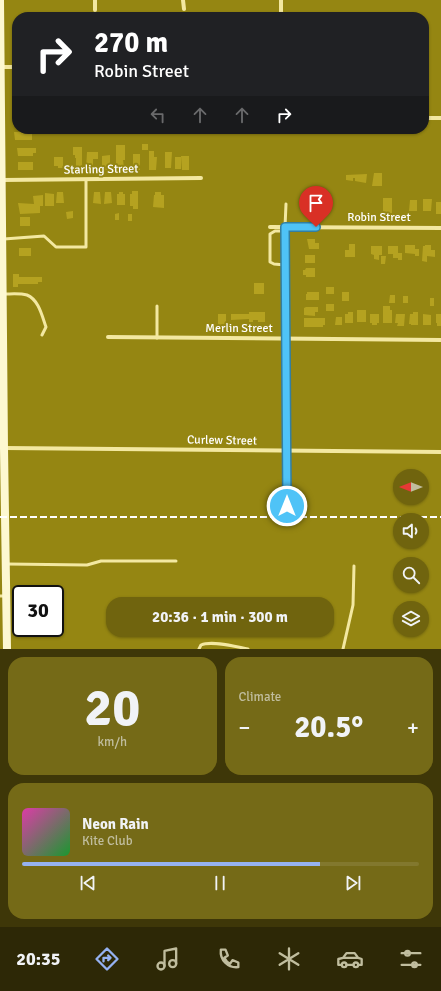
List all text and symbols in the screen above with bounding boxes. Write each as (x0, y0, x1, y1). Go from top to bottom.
text: 270 m (94, 26, 168, 60)
icon: right (28, 28, 80, 80)
text: Robin Street (94, 60, 189, 82)
icon: left (147, 104, 169, 126)
icon: ahead (189, 104, 211, 126)
icon: ahead (231, 104, 253, 126)
icon: right (273, 104, 295, 126)
street label: Starling Street (63, 161, 139, 178)
pin (299, 186, 333, 227)
icon: arrive (305, 192, 327, 214)
street label: Robin Street (347, 210, 411, 225)
street label: Merlin Street (205, 321, 273, 336)
street label: Curlew Street (187, 432, 257, 449)
north arrow (393, 469, 429, 505)
map controls (393, 469, 429, 637)
position arrow (266, 485, 308, 527)
button: sound (393, 513, 429, 549)
button: search (393, 557, 429, 593)
speed limit sign: 30 (12, 585, 64, 637)
button: layers (393, 601, 429, 637)
text: 20:36 · 1 min · 300 m (152, 608, 288, 626)
text: 20 (84, 676, 140, 740)
text: Climate (239, 689, 281, 705)
text: 20.5° (294, 709, 363, 746)
text: − (239, 714, 250, 741)
text: + (407, 714, 419, 741)
text: km/h (98, 734, 127, 750)
text: Neon Rain (82, 815, 149, 833)
text: Kite Club (82, 833, 133, 849)
icon: previous (77, 872, 99, 894)
icon: pause (209, 872, 231, 894)
icon: next (342, 872, 364, 894)
icon: directions (93, 945, 121, 973)
icon: music (154, 945, 182, 973)
icon: phone (215, 945, 243, 973)
icon: climate (275, 945, 303, 973)
icon: car (336, 945, 364, 973)
icon: filters (397, 945, 425, 973)
text: 20:35 (16, 948, 61, 970)

